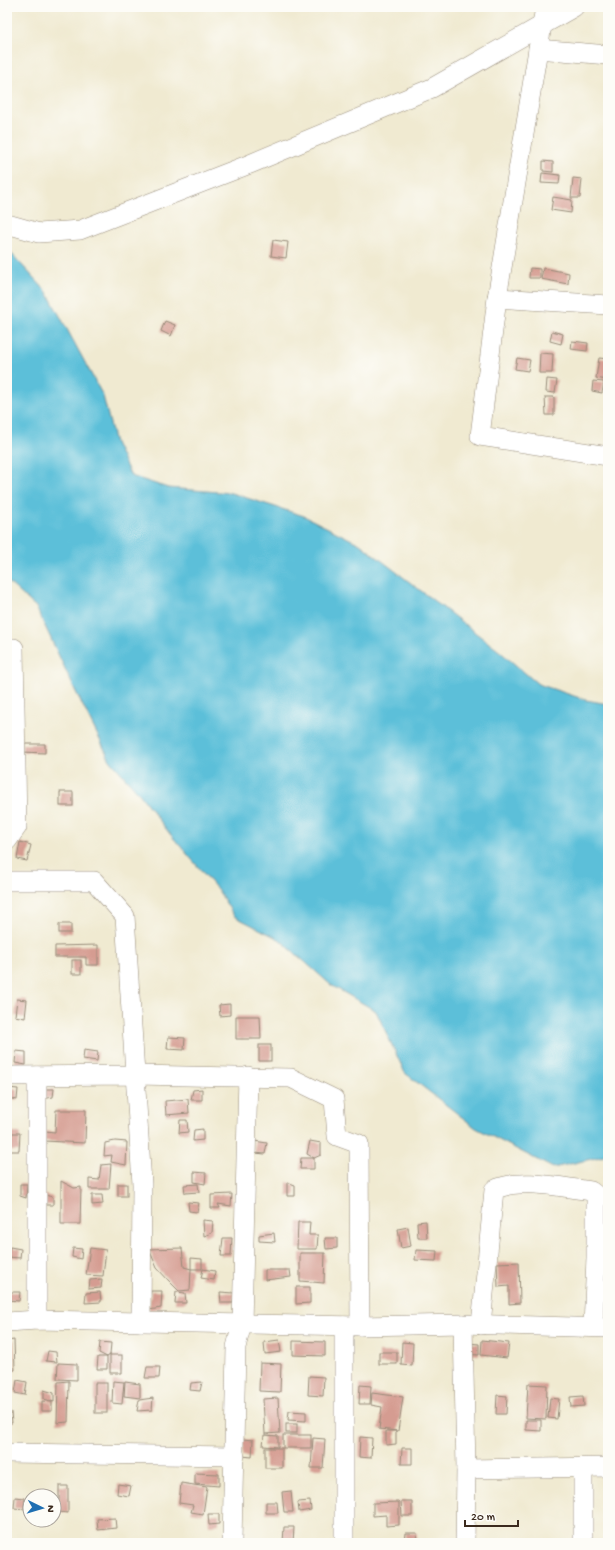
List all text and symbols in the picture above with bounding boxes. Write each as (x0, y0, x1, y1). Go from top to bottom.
north arrow (22, 1488, 62, 1528)
scale bar (465, 1502, 518, 1528)
text: N (44, 1505, 56, 1513)
text: 20 m (471, 1511, 496, 1525)

